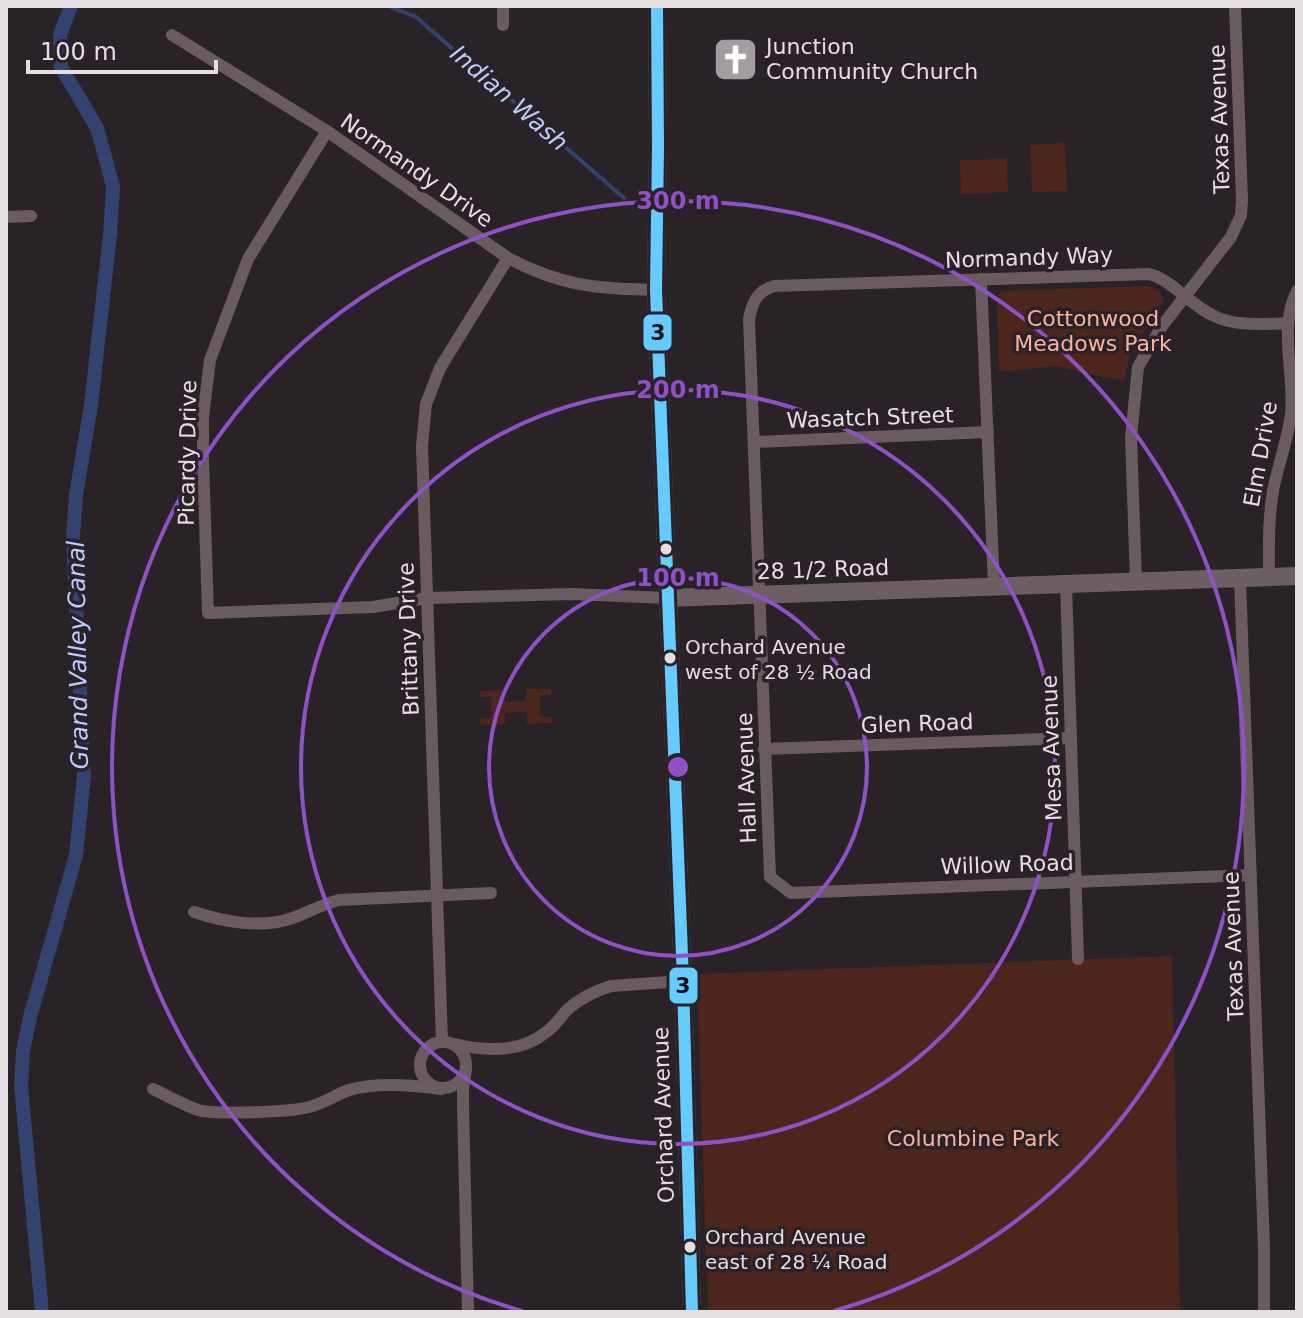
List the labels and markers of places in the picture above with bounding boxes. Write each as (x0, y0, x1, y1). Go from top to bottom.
place label: Junction Community Church (764, 34, 978, 84)
church icon: Junction Community Church (711, 35, 759, 83)
unlabelled marker (658, 541, 674, 557)
place label: Orchard Avenue west of 28 ½ Road (685, 635, 872, 684)
marker: Orchard Avenue west of 28 ½ Road (662, 650, 678, 666)
centre of rings (664, 753, 692, 781)
place label: Orchard Avenue east of 28 ¼ Road (705, 1225, 888, 1274)
marker: Orchard Avenue east of 28 ¼ Road (682, 1239, 698, 1255)

